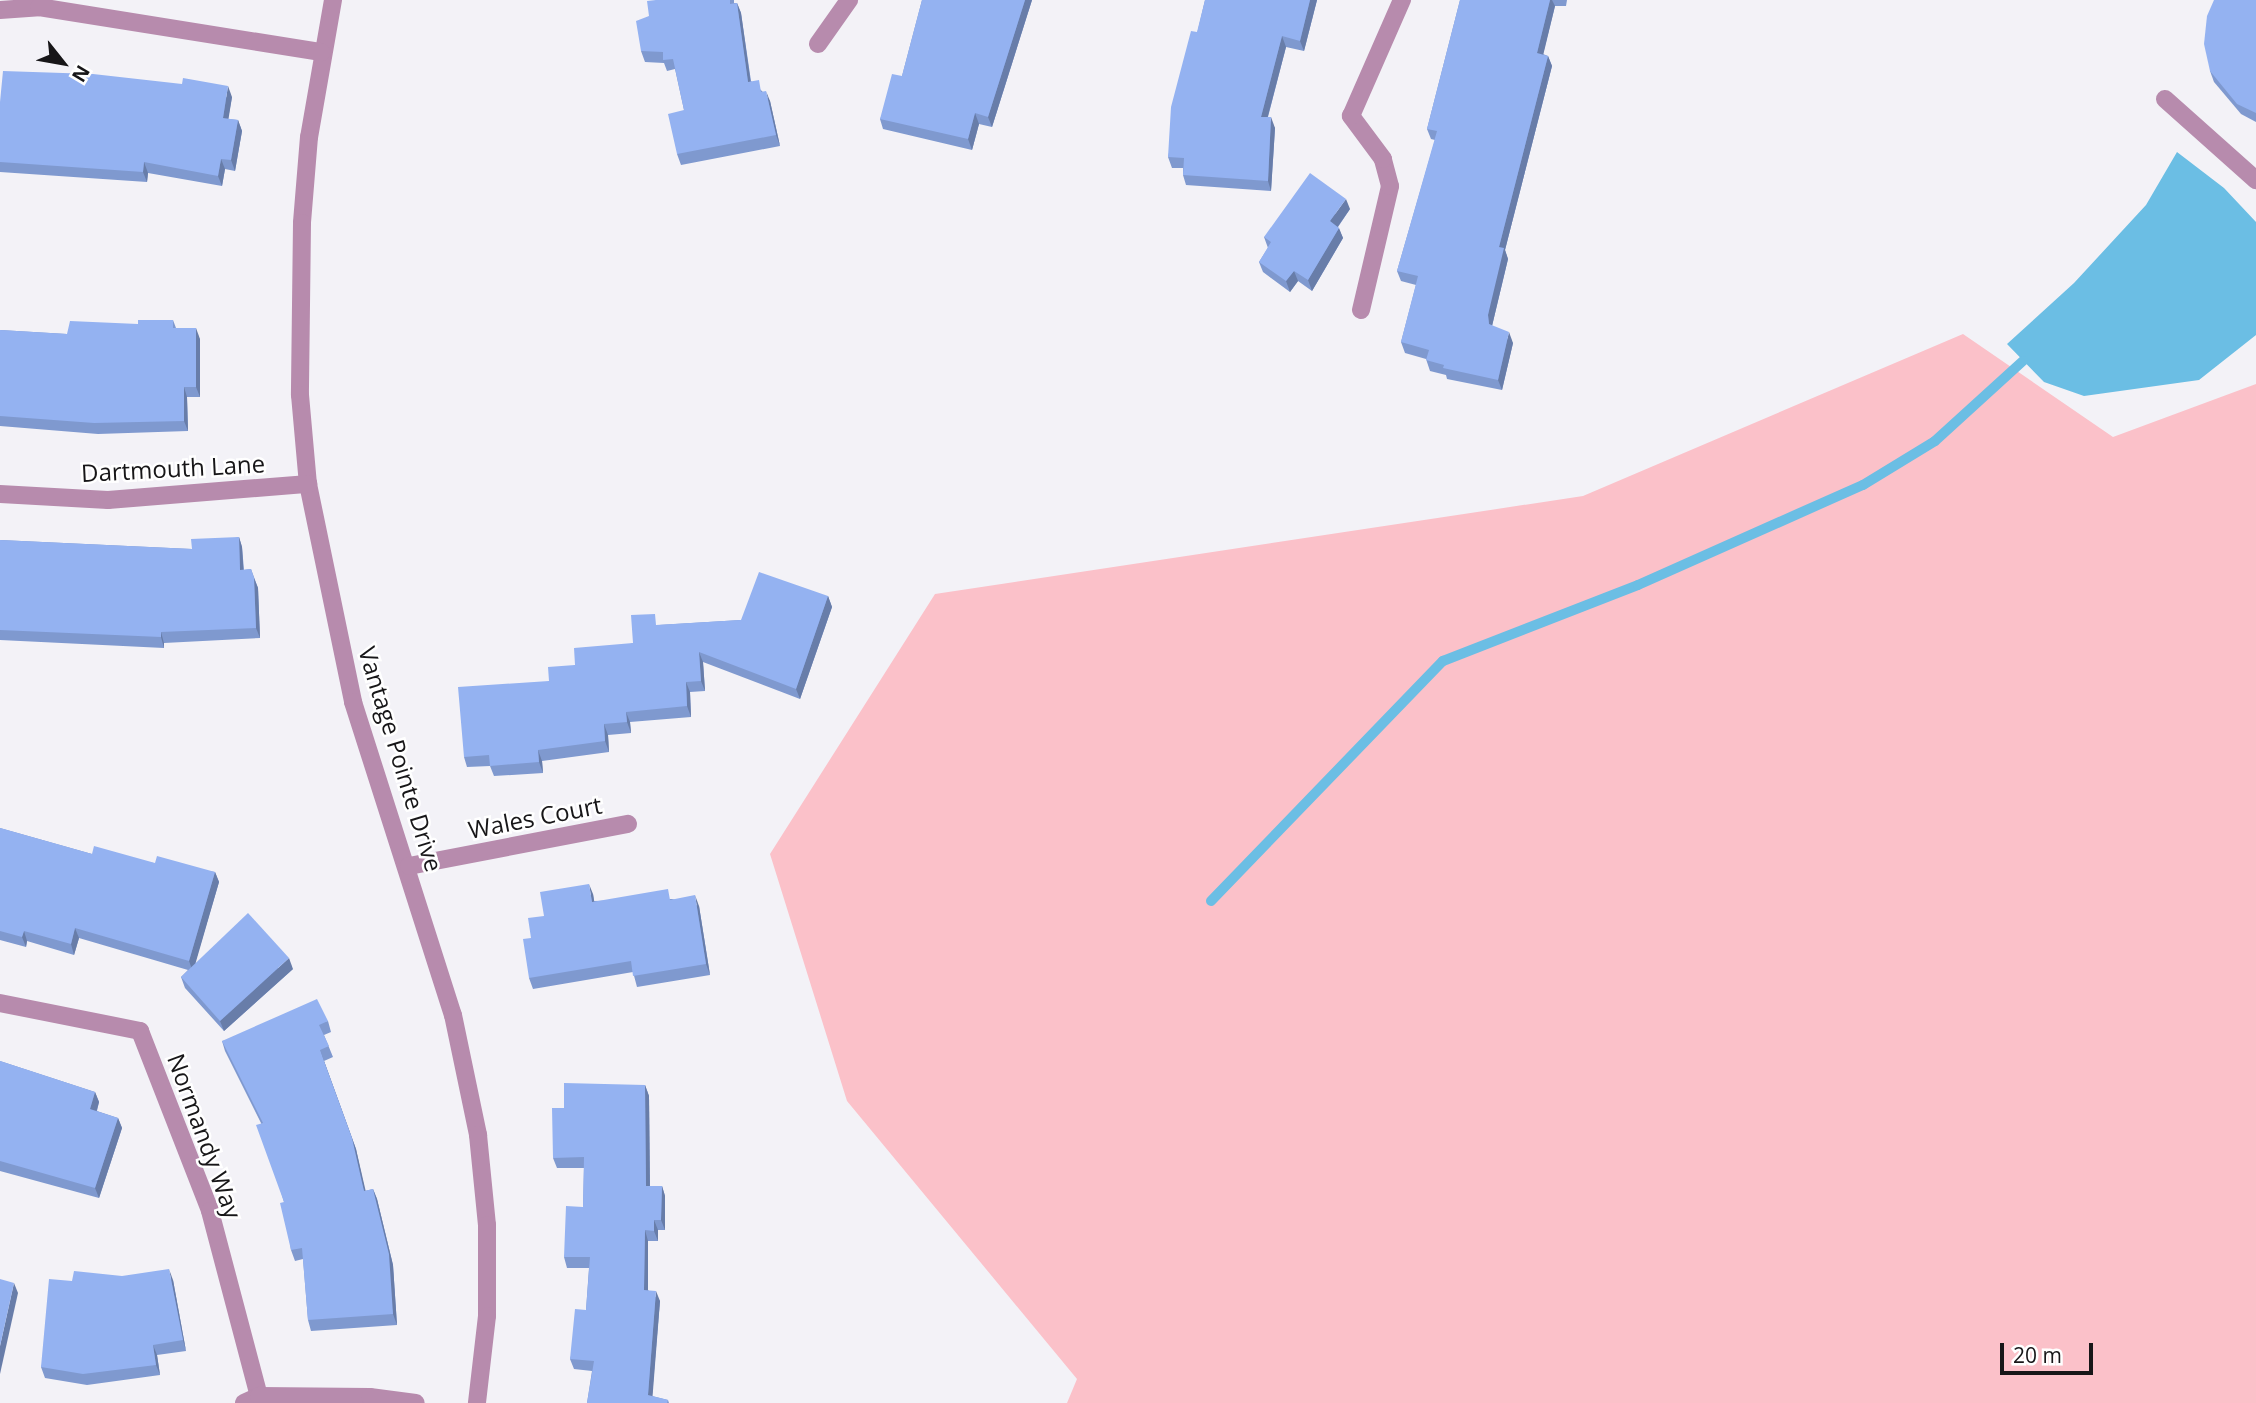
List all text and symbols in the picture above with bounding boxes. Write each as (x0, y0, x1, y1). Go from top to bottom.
north arrow (28, 28, 98, 98)
text: N (66, 60, 96, 87)
street label: Dartmouth Lane (80, 449, 266, 487)
street label: Vantage Pointe Drive (353, 643, 449, 875)
street label: Wales Court (466, 790, 604, 844)
street label: Normandy Way (162, 1050, 248, 1222)
scale bar (2004, 1330, 2097, 1374)
text: 20 m (2013, 1341, 2062, 1369)

